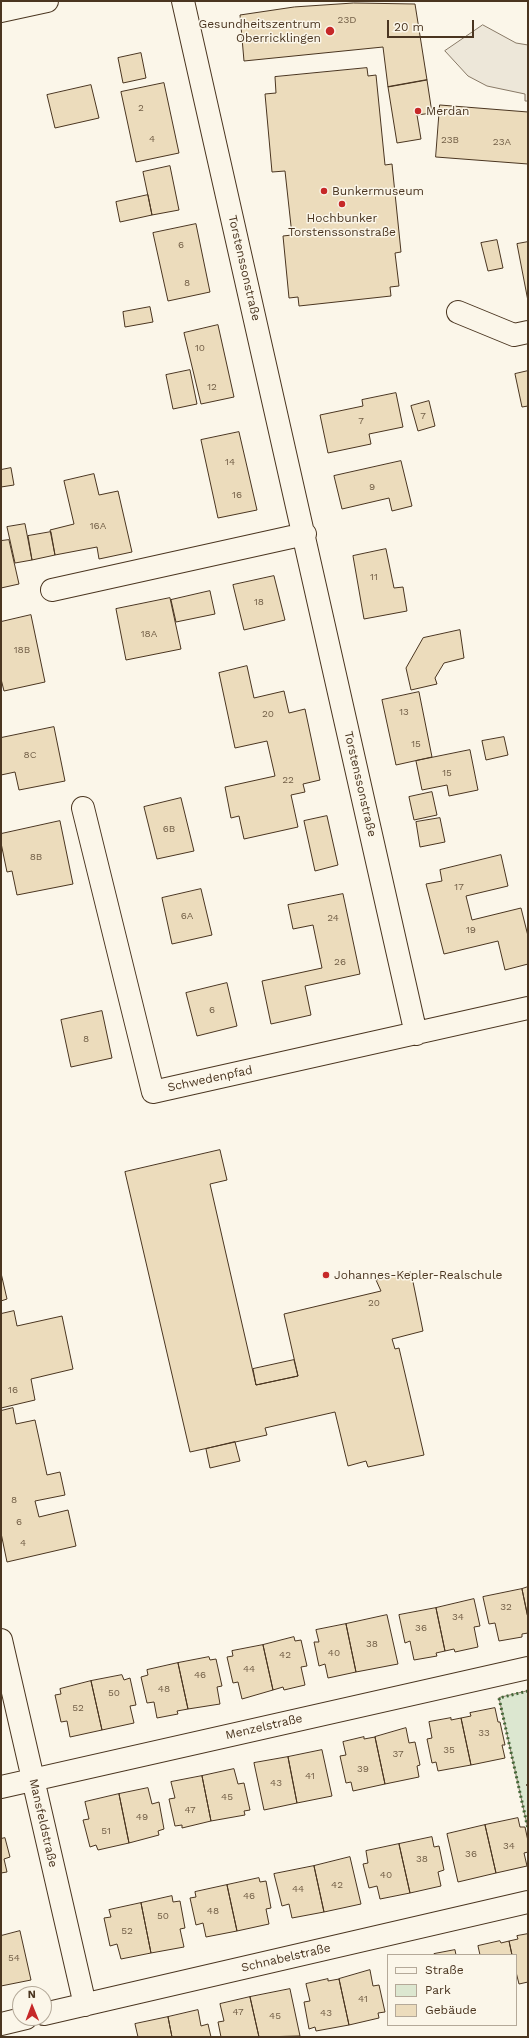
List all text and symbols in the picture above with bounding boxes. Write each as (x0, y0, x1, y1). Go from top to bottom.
scale bar (389, 12, 476, 38)
house number: 23D (338, 14, 356, 26)
place label: Gesundheitszentrum Oberricklingen (198, 17, 321, 45)
text: 20 m (394, 20, 424, 34)
marker: Gesundheitszentrum Oberricklingen (324, 25, 336, 37)
house number: 2 (138, 102, 144, 114)
place label: Merdan (426, 104, 470, 118)
marker: Merdan (413, 106, 423, 116)
house number: 4 (149, 133, 155, 145)
house number: 23B (441, 134, 459, 146)
house number: 23A (493, 136, 511, 148)
place label: Bunkermuseum (332, 184, 424, 198)
marker: Bunkermuseum (319, 186, 329, 196)
marker: Hochbunker Torstenssonstraße (337, 199, 347, 209)
place label: Hochbunker Torstenssonstraße (288, 211, 396, 239)
street label: Torstenssonstraße (225, 214, 263, 322)
house number: 6 (178, 239, 184, 251)
house number: 8 (184, 277, 190, 289)
house number: 10 (195, 342, 205, 354)
house number: 12 (207, 381, 217, 393)
house number: 7 (420, 410, 426, 422)
house number: 7 (358, 415, 364, 427)
house number: 14 (225, 456, 235, 468)
house number: 9 (369, 481, 375, 493)
house number: 16 (232, 489, 242, 501)
house number: 16A (90, 520, 106, 532)
house number: 11 (370, 571, 378, 583)
house number: 18 (254, 596, 264, 608)
house number: 18A (141, 628, 157, 640)
house number: 18B (14, 644, 30, 656)
house number: 13 (399, 706, 409, 718)
house number: 20 (262, 708, 274, 720)
street label: Torstenssonstraße (341, 730, 379, 838)
house number: 15 (411, 738, 421, 750)
house number: 8C (23, 749, 37, 761)
house number: 15 (442, 767, 452, 779)
house number: 22 (282, 774, 294, 786)
house number: 6B (163, 823, 175, 835)
house number: 8B (30, 851, 42, 863)
house number: 17 (454, 881, 464, 893)
house number: 6A (181, 910, 193, 922)
house number: 24 (327, 912, 339, 924)
house number: 19 (466, 924, 476, 936)
house number: 26 (334, 956, 346, 968)
house number: 6 (209, 1004, 215, 1016)
house number: 8 (83, 1033, 89, 1045)
street label: Schwedenpfad (166, 1063, 254, 1095)
place label: Johannes-Kepler-Realschule (334, 1268, 503, 1282)
marker: Johannes-Kepler-Realschule (321, 1270, 331, 1280)
house number: 20 (368, 1297, 380, 1309)
house number: 16 (8, 1384, 18, 1396)
house number: 8 (11, 1494, 17, 1506)
house number: 6 (16, 1516, 22, 1528)
house number: 4 (20, 1537, 26, 1549)
house number: 32 (500, 1601, 512, 1613)
house number: 34 (452, 1611, 464, 1623)
house number: 36 (415, 1622, 427, 1634)
house number: 38 (366, 1638, 378, 1650)
house number: 40 (328, 1647, 340, 1659)
house number: 42 (279, 1649, 291, 1661)
house number: 44 (243, 1663, 255, 1675)
house number: 46 (194, 1669, 206, 1681)
house number: 48 (158, 1683, 170, 1695)
house number: 50 (108, 1687, 120, 1699)
house number: 52 (72, 1702, 84, 1714)
street label: Menzelstraße (224, 1711, 304, 1743)
house number: 33 (478, 1727, 490, 1739)
house number: 35 (443, 1744, 455, 1756)
house number: 37 (392, 1748, 404, 1760)
house number: 39 (357, 1763, 369, 1775)
house number: 41 (305, 1770, 315, 1782)
street label: Mansfeldstraße (26, 1777, 60, 1869)
house number: 43 (270, 1777, 282, 1789)
house number: 45 (221, 1791, 233, 1803)
house number: 47 (184, 1804, 196, 1816)
house number: 49 (136, 1811, 148, 1823)
house number: 51 (101, 1825, 111, 1837)
house number: 34 (503, 1840, 515, 1852)
house number: 36 (465, 1848, 477, 1860)
house number: 38 (416, 1853, 428, 1865)
house number: 40 (380, 1869, 392, 1881)
house number: 42 (331, 1879, 343, 1891)
house number: 44 (292, 1883, 304, 1895)
house number: 46 (243, 1890, 255, 1902)
house number: 48 (207, 1905, 219, 1917)
house number: 50 (157, 1910, 169, 1922)
house number: 52 (121, 1925, 133, 1937)
street label: Schnabelstraße (240, 1941, 332, 1975)
house number: 54 (8, 1952, 20, 1964)
legend (387, 1954, 517, 2026)
text: Straße (425, 1963, 464, 1977)
text: Park (425, 1983, 451, 1997)
north arrow (12, 1986, 52, 2026)
text: N (28, 1988, 36, 2001)
house number: 41 (358, 1993, 368, 2005)
text: Gebäude (425, 2003, 477, 2017)
house number: 47 (232, 2006, 244, 2018)
house number: 43 (320, 2007, 332, 2019)
house number: 45 (269, 2010, 281, 2022)

